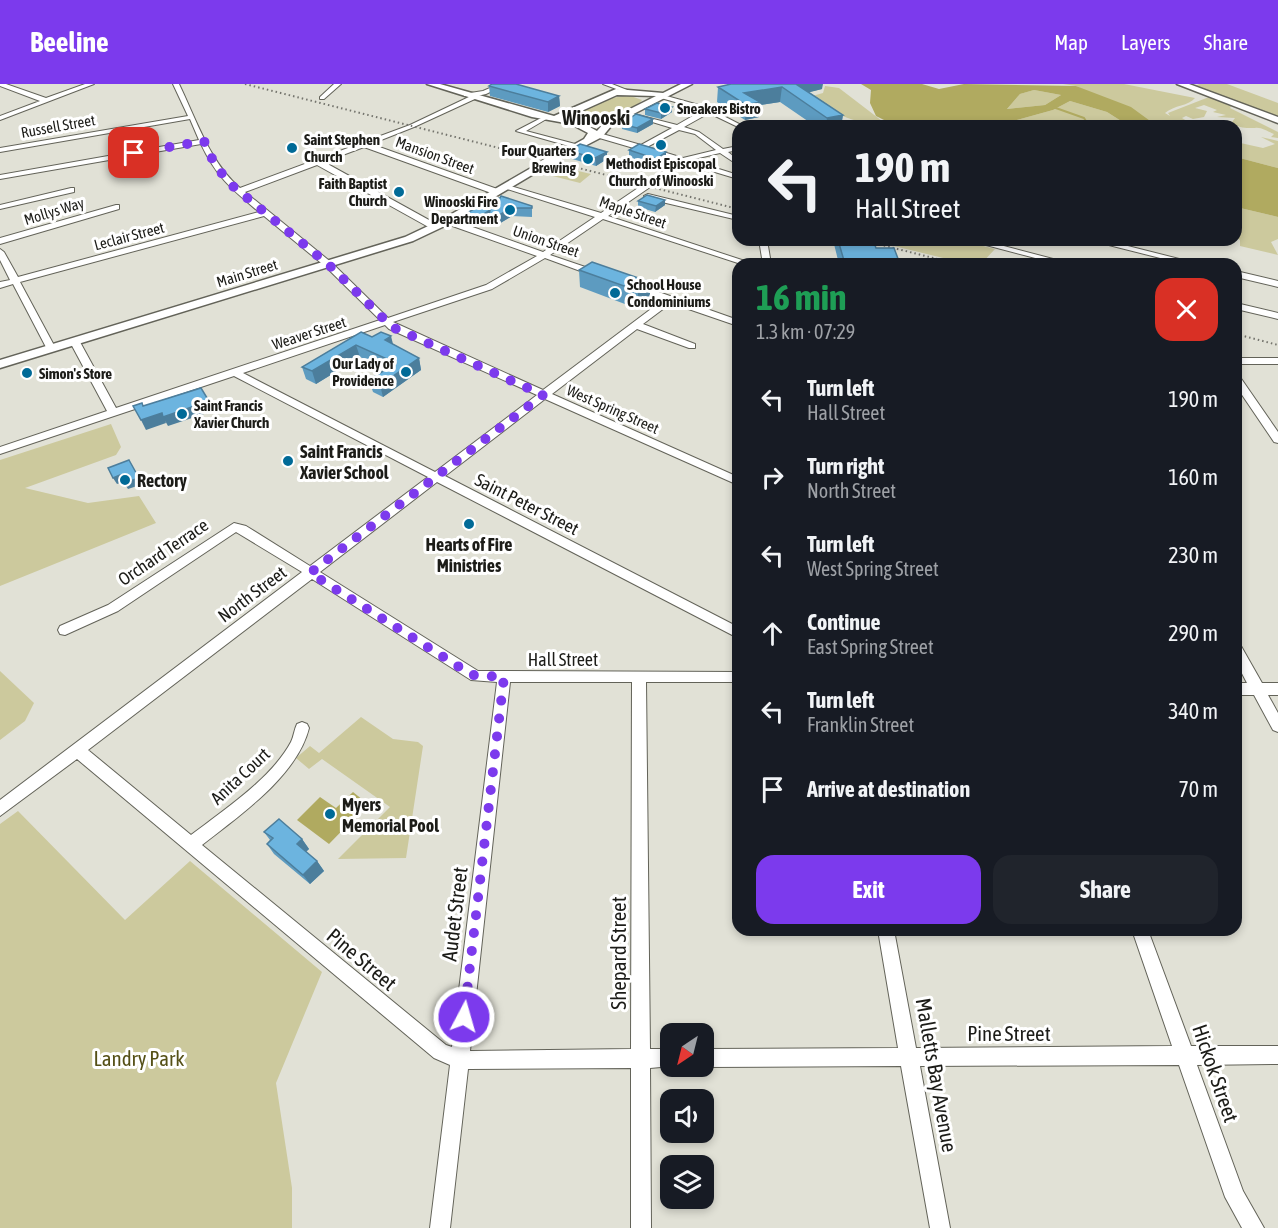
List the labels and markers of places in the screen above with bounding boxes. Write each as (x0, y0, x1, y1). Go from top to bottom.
place label: Sneakers Bistro (677, 100, 761, 117)
marker: Sneakers Bistro (658, 101, 672, 115)
pin (108, 127, 159, 178)
place label: Saint Stephen Church (304, 131, 380, 165)
marker: Methodist Episcopal Church of Winooski (654, 138, 668, 152)
marker: Saint Stephen Church (285, 141, 299, 155)
place label: Four Quarters Brewing (502, 142, 577, 176)
marker: Four Quarters Brewing (581, 152, 595, 166)
place label: Methodist Episcopal Church of Winooski (606, 155, 717, 189)
place label: Faith Baptist Church (319, 175, 388, 209)
marker: Faith Baptist Church (392, 185, 406, 199)
place label: Winooski Fire Department (423, 193, 499, 227)
marker: Winooski Fire Department (503, 203, 517, 217)
place label: School House Condominiums (627, 276, 711, 310)
marker: School House Condominiums (608, 286, 622, 300)
place label: Our Lady of Providence (332, 355, 395, 389)
place label: Simon's Store (39, 365, 112, 382)
marker: Our Lady of Providence (399, 365, 413, 379)
marker: Simon's Store (20, 366, 34, 380)
place label: Saint Francis Xavier Church (193, 397, 269, 431)
marker: Saint Francis Xavier Church (175, 407, 189, 421)
place label: Saint Francis Xavier School (299, 441, 389, 483)
marker: Saint Francis Xavier School (281, 454, 295, 468)
place label: Rectory (137, 470, 188, 491)
marker: Rectory (118, 473, 132, 487)
marker: Hearts of Fire Ministries (462, 517, 476, 531)
place label: Hearts of Fire Ministries (426, 534, 512, 576)
place label: Myers Memorial Pool (342, 794, 439, 836)
marker: Myers Memorial Pool (323, 807, 337, 821)

